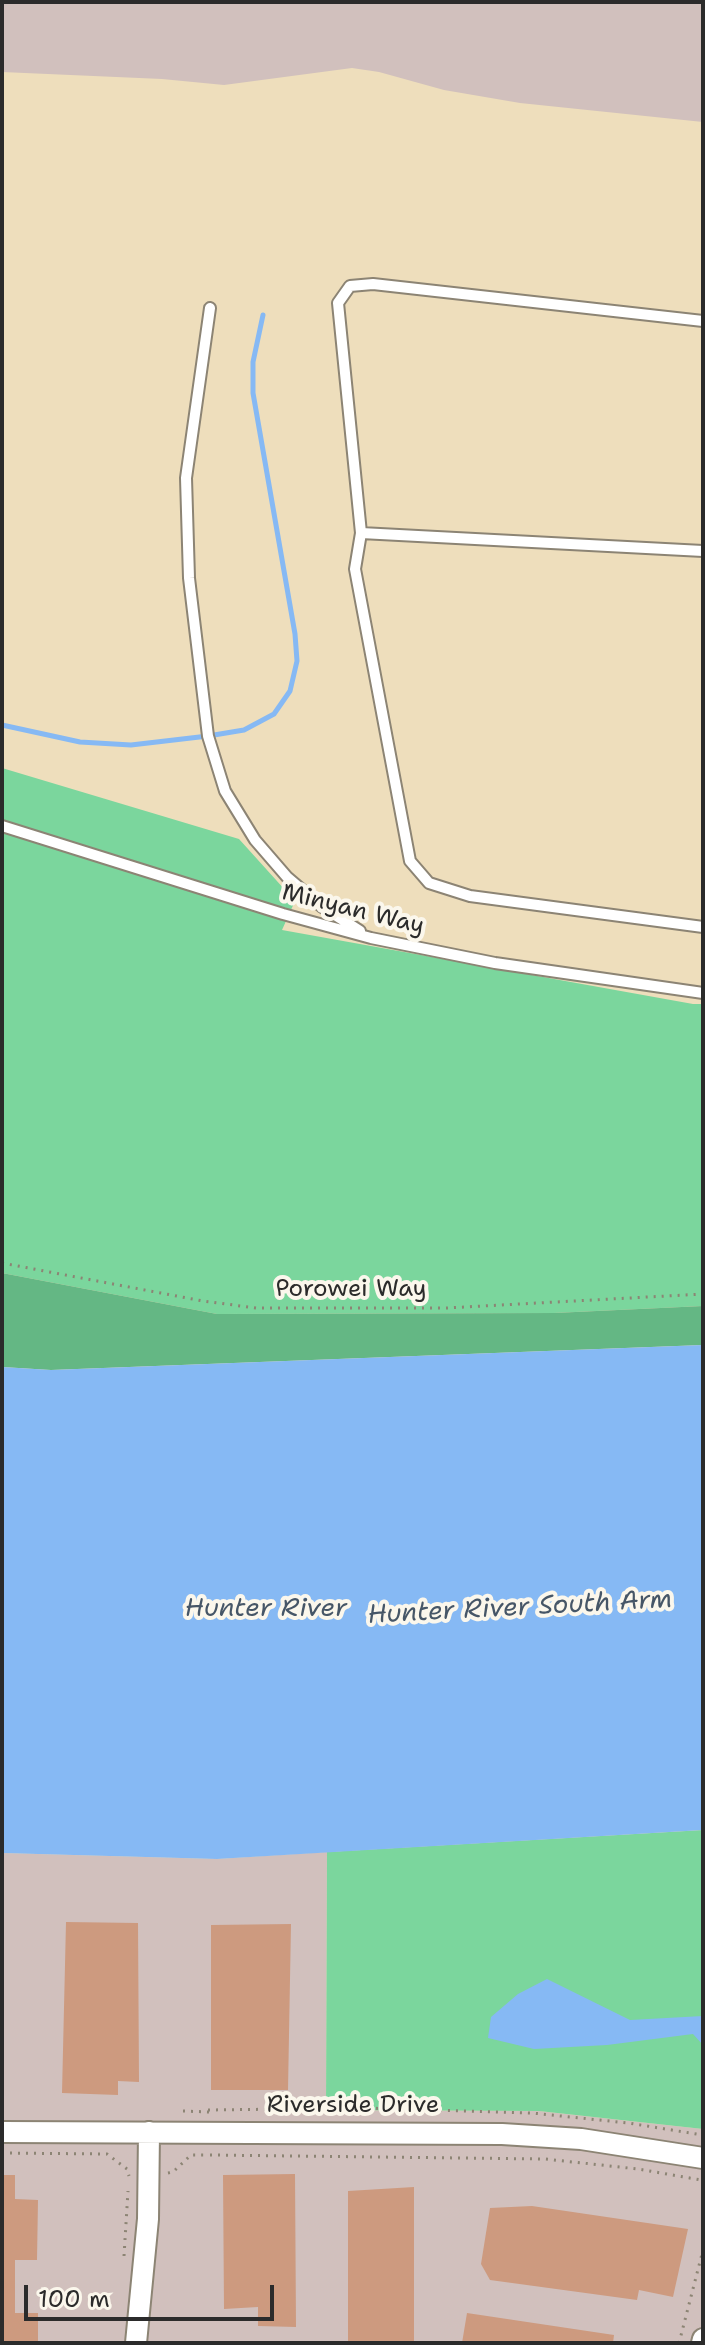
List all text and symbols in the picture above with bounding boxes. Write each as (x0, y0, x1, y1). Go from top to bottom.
street label: Minyan Way (279, 878, 427, 942)
street label: Porowei Way (275, 1276, 427, 1304)
water label: Hunter River South Arm (367, 1584, 673, 1632)
water label: Hunter River (185, 1593, 347, 1625)
street label: Riverside Drive (267, 2092, 439, 2120)
scale bar (28, 2269, 278, 2319)
text: 100 m (38, 2283, 110, 2315)

